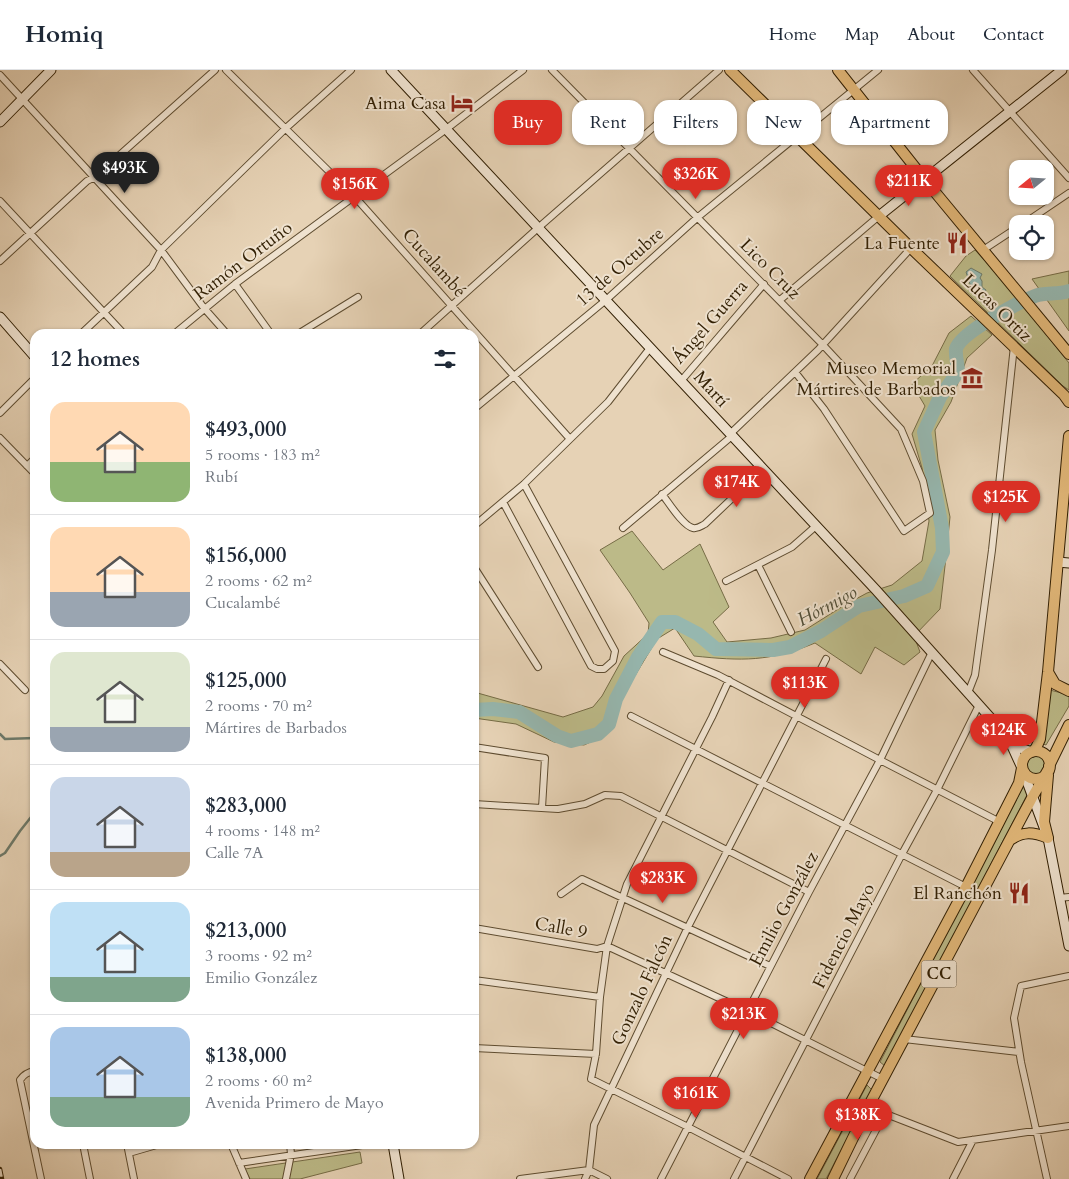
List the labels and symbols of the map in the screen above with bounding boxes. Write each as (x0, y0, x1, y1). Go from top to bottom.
hotel icon: Aima Casa (449, 90, 475, 116)
place label: Aima Casa (365, 91, 446, 116)
pin: $493K (90, 152, 160, 194)
pin: $326K (661, 158, 731, 200)
north arrow (1009, 160, 1054, 205)
pin: $211K (874, 164, 944, 207)
pin: $156K (320, 168, 390, 210)
street label: Ramón Ortuño (188, 215, 298, 306)
street label: 13 de Octubre (570, 222, 670, 312)
street label: Cucalambé (396, 223, 472, 303)
restaurant icon: La Fuente (944, 230, 970, 256)
place label: La Fuente (864, 231, 940, 256)
street label: Lico Cruz (734, 233, 806, 305)
street label: Lucas Ortiz (956, 268, 1038, 348)
street label: Ángel Guerra (666, 274, 754, 369)
place label: Museo Memorial Mártires de Barbados (796, 356, 956, 402)
street label: Martí (688, 365, 734, 413)
museum icon: Museo Memorial Mártires de Barbados (959, 365, 985, 391)
pin: $174K (702, 466, 772, 508)
pin: $125K (971, 480, 1041, 523)
water label: Hórmigo (792, 579, 862, 633)
pin: $113K (770, 666, 840, 709)
pin: $124K (969, 714, 1039, 756)
street label: Emilio González (743, 847, 825, 971)
pin: $283K (628, 862, 698, 904)
street label: Fidencio Mayo (807, 879, 881, 993)
restaurant icon: El Ranchón (1006, 880, 1032, 906)
place label: El Ranchón (913, 881, 1003, 906)
street label: Calle 9 (533, 911, 589, 945)
street label: Gonzalo Falcón (605, 930, 679, 1050)
road number: CC (922, 961, 956, 988)
pin: $213K (709, 998, 779, 1040)
pin: $161K (661, 1076, 731, 1119)
pin: $138K (823, 1098, 893, 1141)

